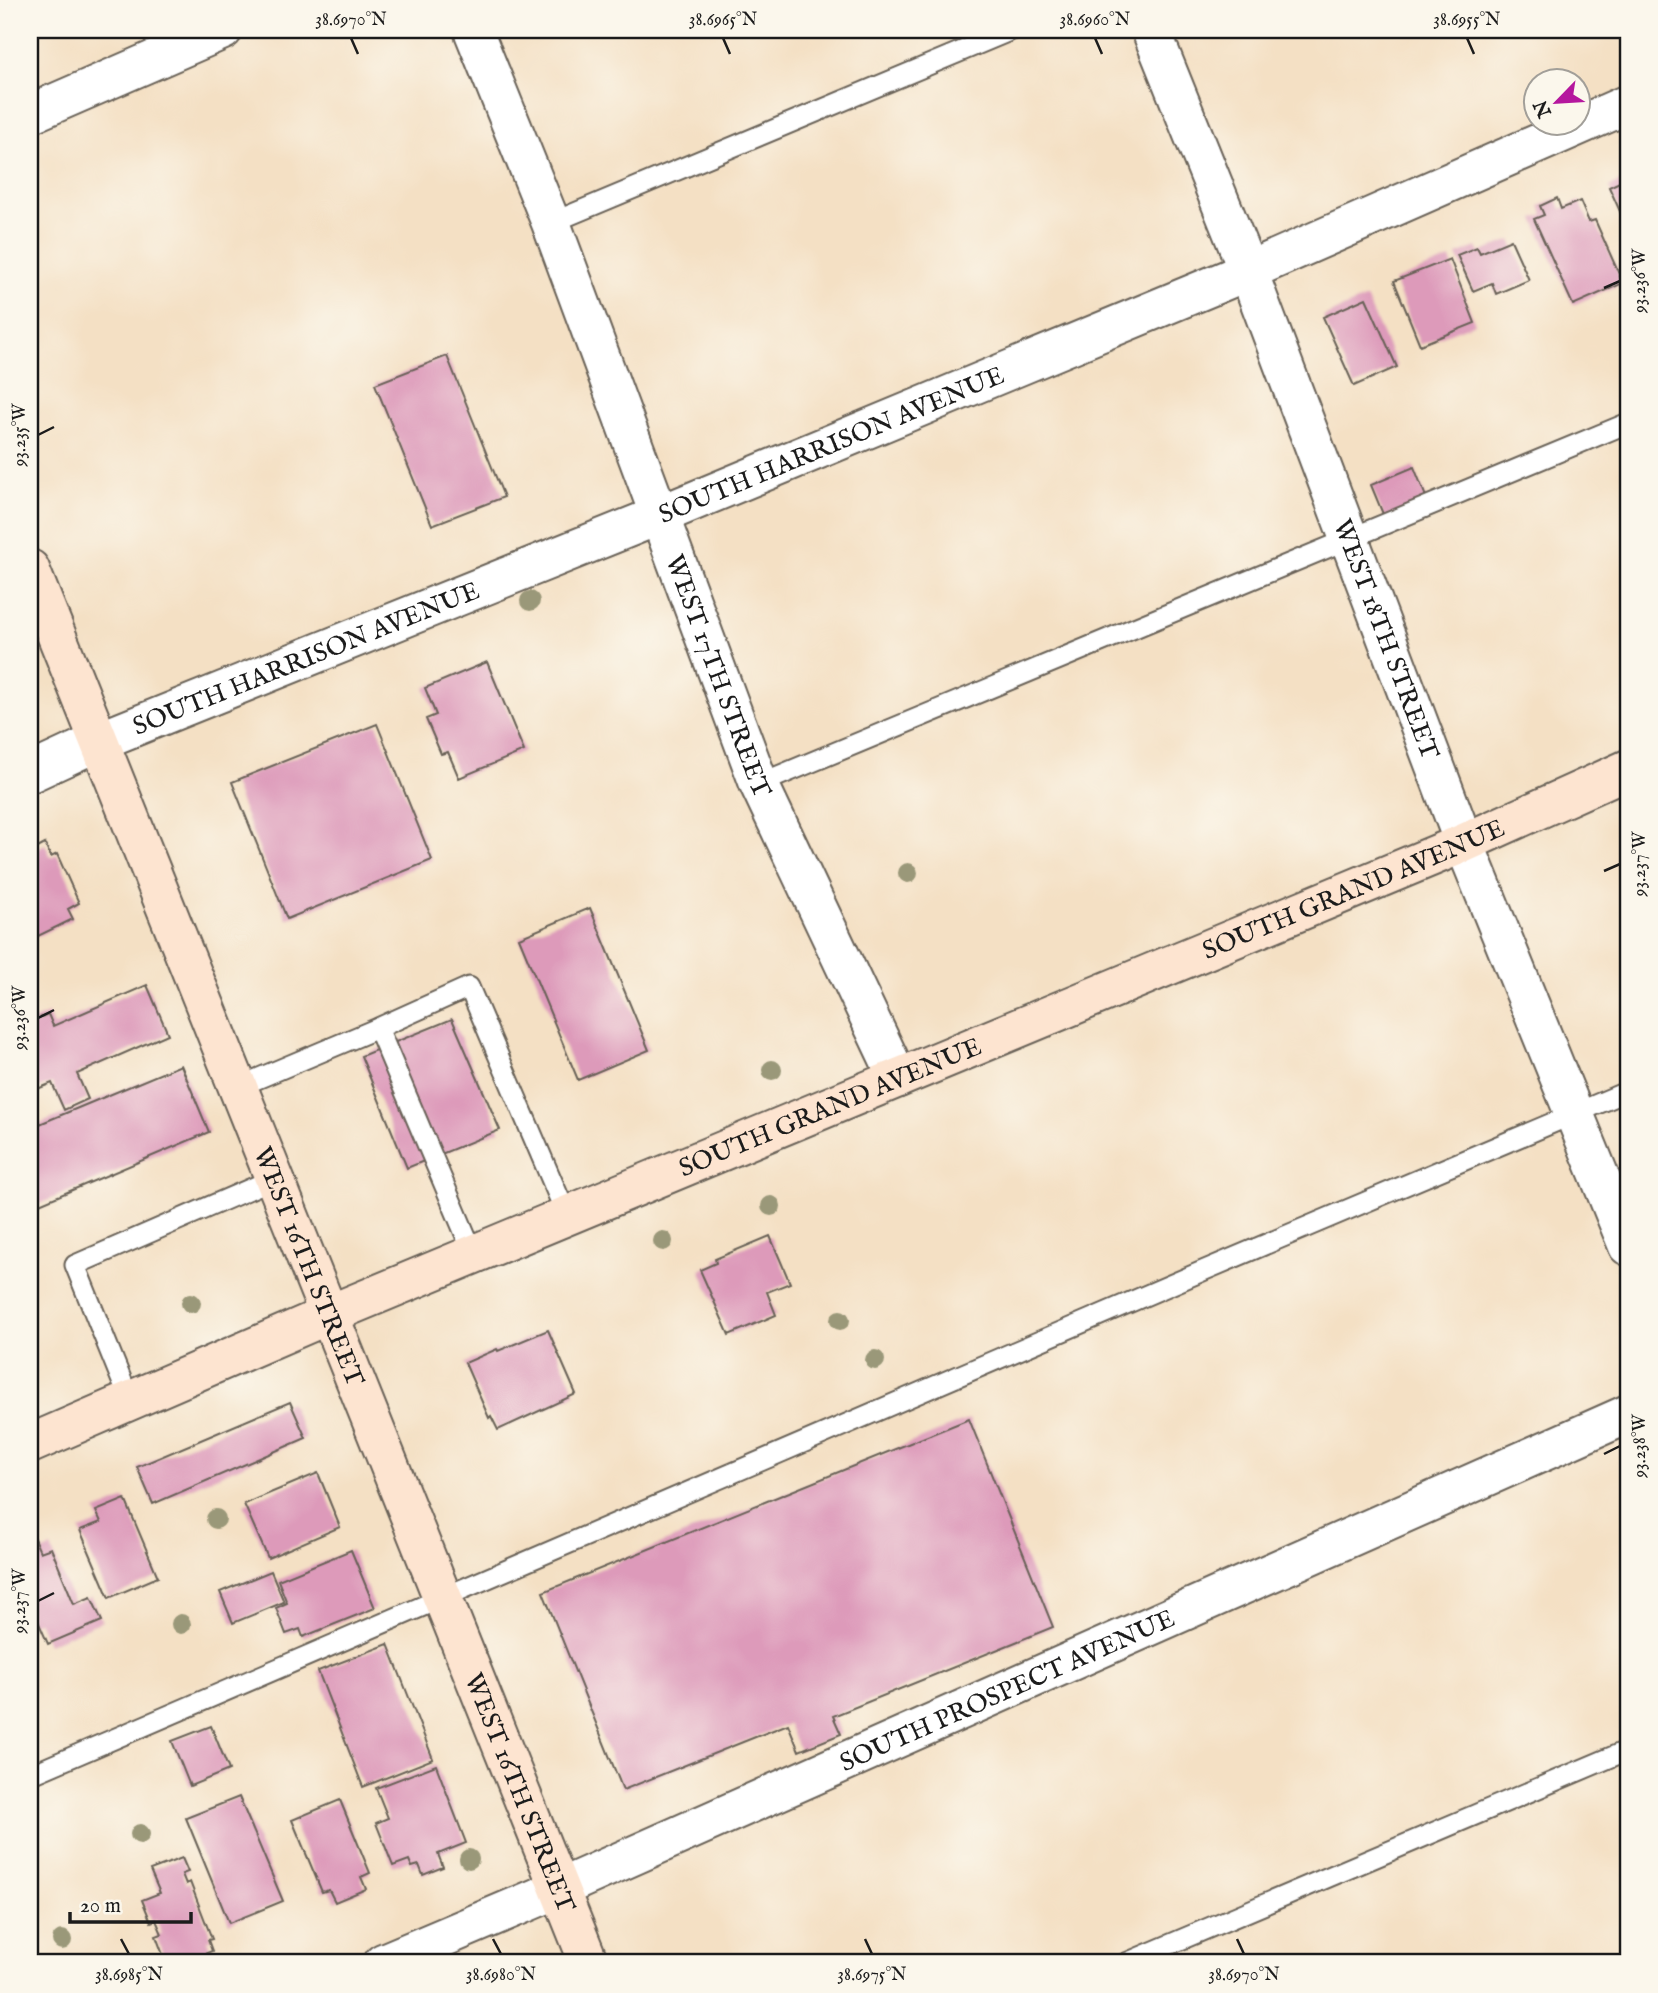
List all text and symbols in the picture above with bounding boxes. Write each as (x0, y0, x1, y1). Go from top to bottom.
text: 38.6970°N (315, 9, 387, 32)
text: 38.6965°N (689, 9, 758, 32)
text: 38.6960°N (1060, 9, 1131, 32)
text: 38.6955°N (1433, 9, 1501, 32)
north arrow (1522, 66, 1592, 136)
text: N (1529, 95, 1558, 122)
text: 93.236°W (1629, 248, 1652, 314)
street label: SOUTH HARRISON AVENUE (654, 359, 1009, 532)
text: 93.235°W (9, 403, 32, 468)
street label: WEST 18TH STREET (1325, 514, 1446, 764)
street label: WEST 17TH STREET (657, 550, 778, 803)
street label: SOUTH HARRISON AVENUE (128, 574, 485, 744)
street label: SOUTH GRAND AVENUE (1198, 812, 1510, 968)
text: 93.237°W (1629, 831, 1652, 897)
text: 93.236°W (9, 985, 32, 1051)
street label: SOUTH GRAND AVENUE (674, 1030, 986, 1185)
street label: WEST 16TH STREET (245, 1142, 371, 1391)
text: 93.238°W (1629, 1413, 1652, 1479)
text: 93.237°W (9, 1568, 32, 1634)
street label: SOUTH PROSPECT AVENUE (835, 1602, 1180, 1780)
street label: WEST 16TH STREET (456, 1668, 582, 1918)
scale bar (70, 1881, 191, 1925)
text: 20 m (80, 1893, 121, 1920)
text: 38.6985°N (95, 1964, 163, 1987)
text: 38.6980°N (466, 1964, 537, 1987)
text: 38.6975°N (837, 1964, 907, 1987)
text: 38.6970°N (1208, 1964, 1280, 1987)

